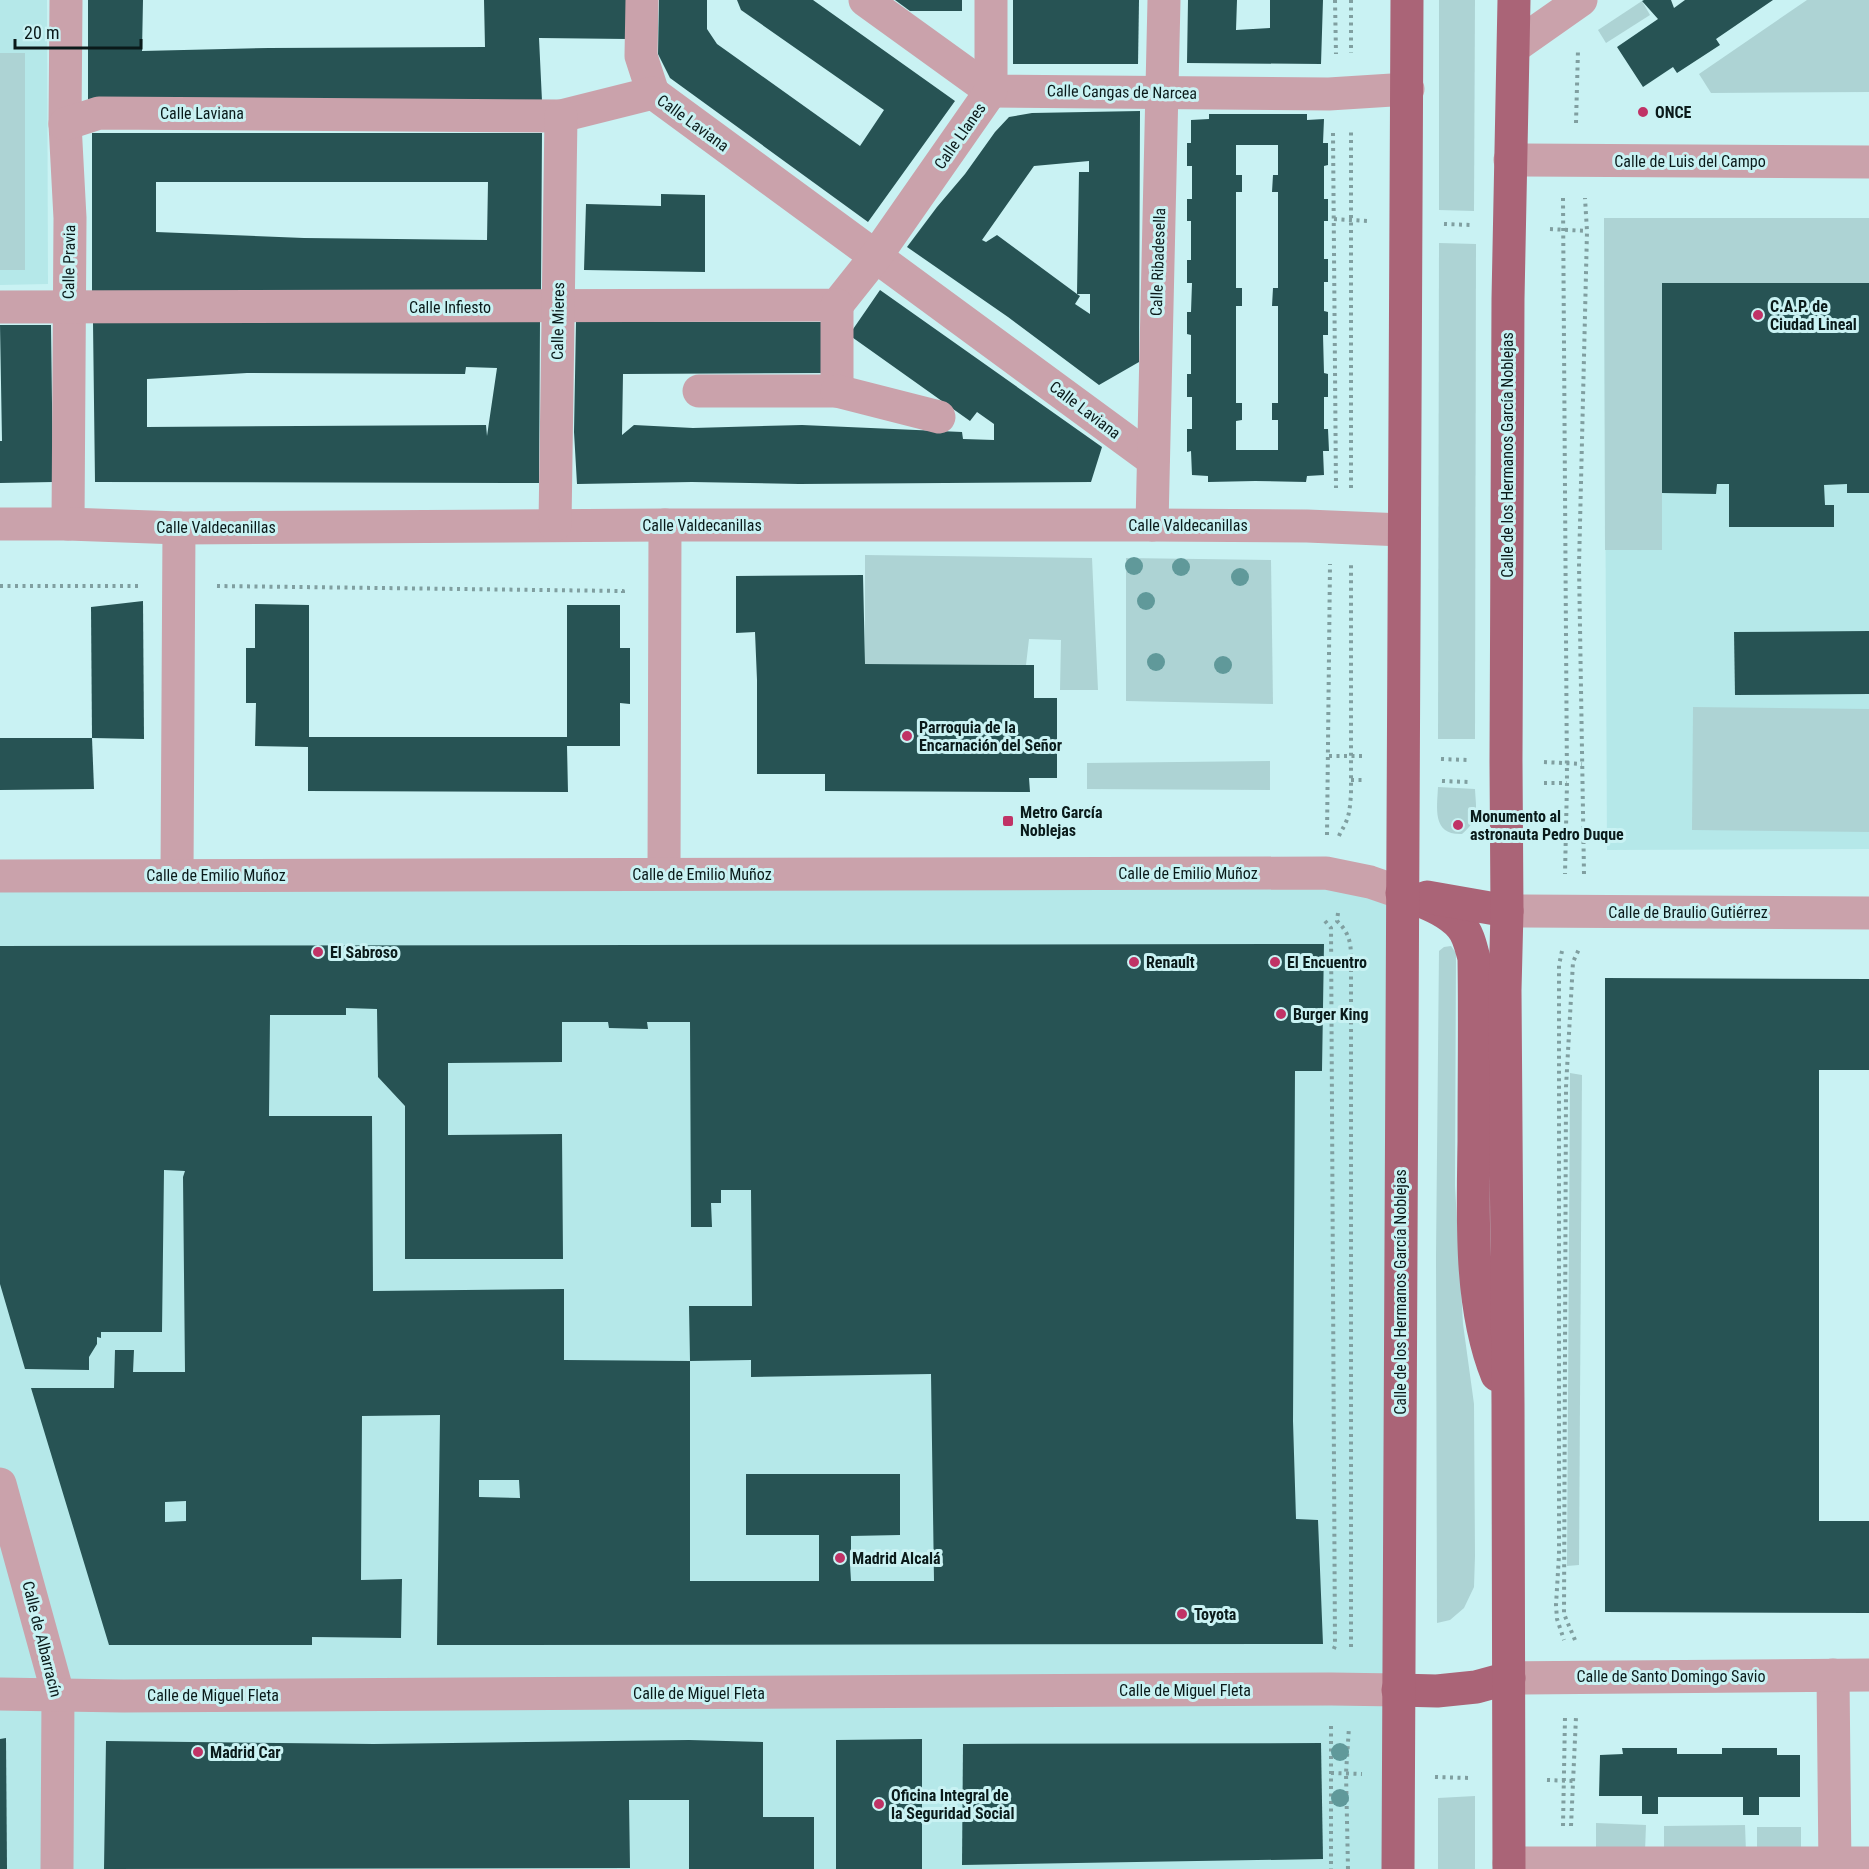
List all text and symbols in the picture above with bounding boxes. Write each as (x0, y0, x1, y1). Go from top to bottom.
scale bar (15, 12, 141, 50)
text: 20 m (24, 22, 59, 43)
street label: Calle Cangas de Narcea (1047, 81, 1197, 103)
street label: Calle Laviana (653, 91, 733, 155)
street label: Calle Llanes (930, 99, 990, 173)
place label: ONCE (1655, 103, 1692, 122)
street label: Calle Laviana (160, 104, 244, 123)
marker: ONCE (1636, 105, 1650, 119)
street label: Calle de Luis del Campo (1614, 152, 1766, 171)
street label: Calle Ribadesella (1147, 208, 1169, 316)
street label: Calle Pravia (59, 225, 79, 299)
street label: Calle Mieres (548, 282, 568, 360)
place label: C.A.P. de Ciudad Lineal (1770, 297, 1857, 334)
street label: Calle Infiesto (409, 298, 491, 317)
marker: C.A.P. de Ciudad Lineal (1751, 308, 1765, 322)
street label: Calle de los Hermanos García Noblejas (1498, 332, 1517, 578)
street label: Calle Laviana (1046, 377, 1124, 443)
street label: Calle Valdecanillas (642, 516, 762, 535)
street label: Calle Valdecanillas (1128, 516, 1248, 535)
street label: Calle Valdecanillas (156, 518, 276, 537)
place label: Parroquia de la Encarnación del Señor (919, 718, 1062, 755)
marker: Parroquia de la Encarnación del Señor (900, 729, 914, 743)
place label: Metro García Noblejas (1020, 803, 1103, 840)
place label: Monumento al astronauta Pedro Duque (1470, 807, 1624, 844)
marker: Metro García Noblejas (1001, 814, 1015, 828)
marker: Monumento al astronauta Pedro Duque (1451, 818, 1465, 832)
street label: Calle de Emilio Muñoz (1118, 864, 1258, 883)
street label: Calle de Emilio Muñoz (632, 865, 772, 884)
street label: Calle de Emilio Muñoz (146, 866, 286, 885)
street label: Calle de Braulio Gutiérrez (1608, 903, 1768, 922)
place label: El Sabroso (330, 943, 398, 962)
marker: El Sabroso (311, 945, 325, 959)
place label: Renault (1146, 953, 1195, 972)
place label: El Encuentro (1287, 953, 1367, 972)
marker: Renault (1127, 955, 1141, 969)
marker: El Encuentro (1268, 955, 1282, 969)
place label: Burger King (1293, 1005, 1369, 1024)
marker: Burger King (1274, 1007, 1288, 1021)
street label: Calle de los Hermanos García Noblejas (1391, 1169, 1410, 1415)
place label: Madrid Alcalá (852, 1549, 941, 1568)
marker: Madrid Alcalá (833, 1551, 847, 1565)
street label: Calle de Albarracín (18, 1579, 66, 1699)
place label: Toyota (1194, 1605, 1237, 1624)
marker: Toyota (1175, 1607, 1189, 1621)
street label: Calle de Santo Domingo Savio (1577, 1667, 1765, 1686)
street label: Calle de Miguel Fleta (1119, 1681, 1251, 1700)
street label: Calle de Miguel Fleta (633, 1684, 765, 1703)
street label: Calle de Miguel Fleta (147, 1686, 279, 1705)
place label: Madrid Car (210, 1743, 281, 1762)
marker: Madrid Car (191, 1745, 205, 1759)
place label: Oficina Integral de la Seguridad Social (891, 1786, 1014, 1823)
marker: Oficina Integral de la Seguridad Social (872, 1797, 886, 1811)

